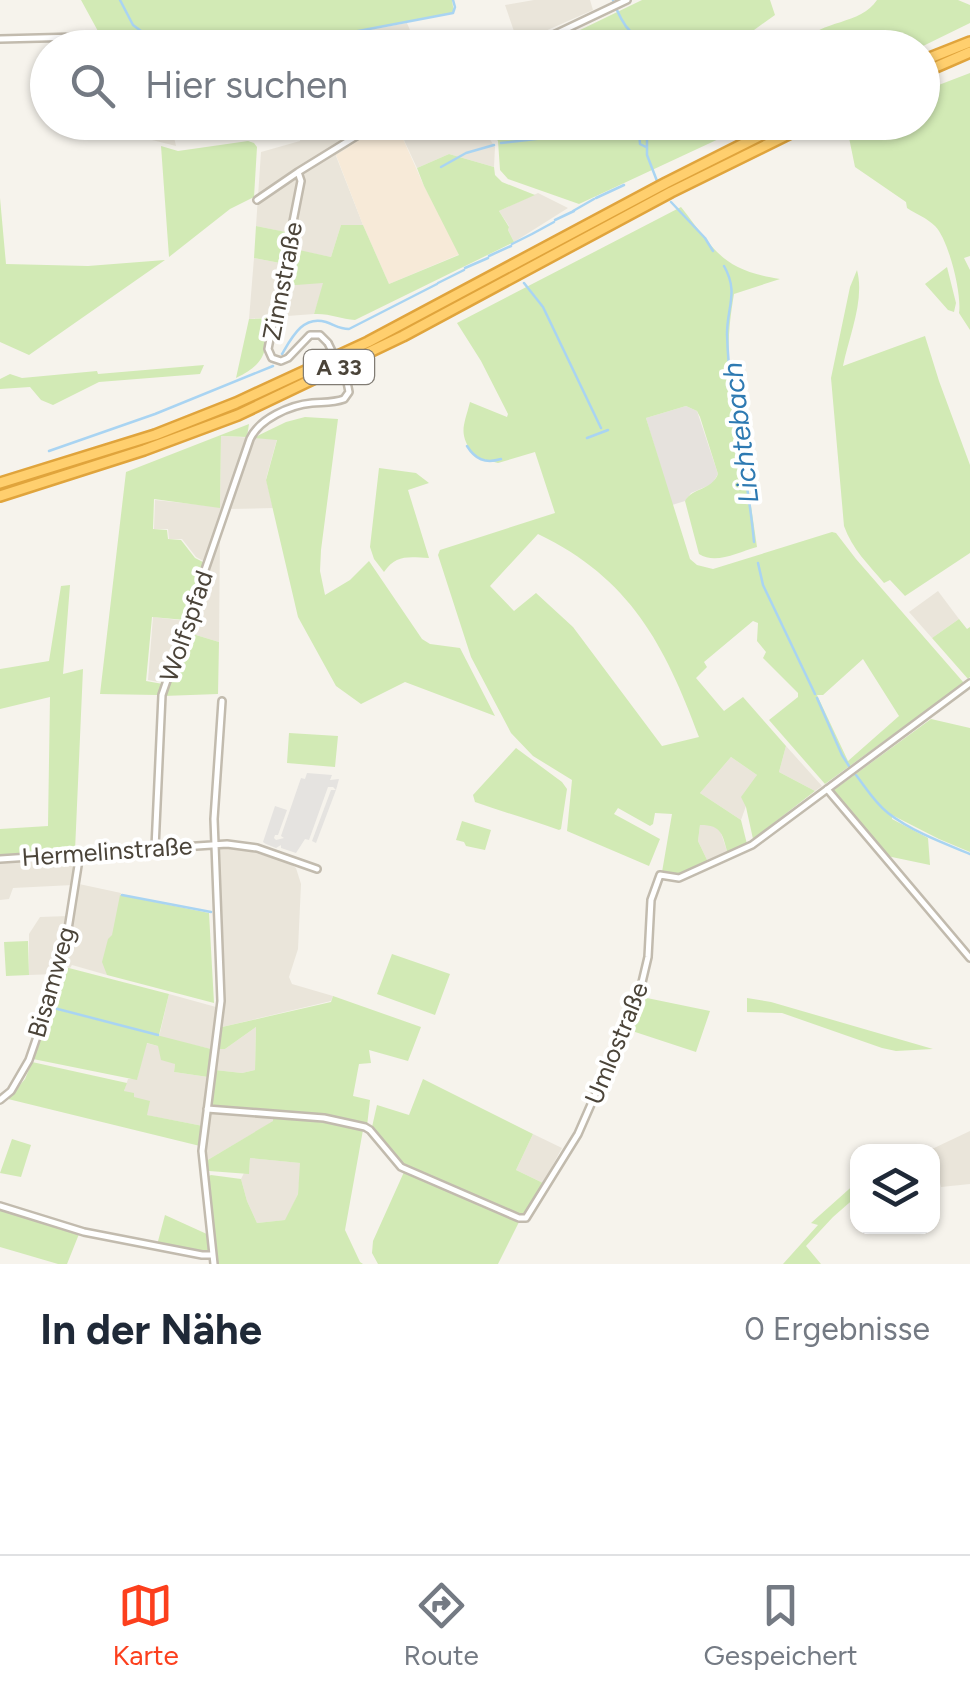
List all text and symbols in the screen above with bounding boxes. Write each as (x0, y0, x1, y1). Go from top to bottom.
search box (30, 30, 940, 140)
icon: search (65, 58, 120, 113)
text: Hier suchen (145, 62, 348, 108)
street label: Zinnstraße (256, 219, 308, 343)
road number: A 33 (304, 350, 374, 384)
water label: Lichtebach (714, 361, 766, 505)
street label: Wolfspfad (153, 567, 219, 685)
street label: Hermelinstraße (21, 830, 193, 872)
street label: Bisamweg (21, 923, 81, 1041)
street label: Umlostraße (578, 978, 654, 1108)
map controls (850, 1144, 940, 1234)
button: layers (850, 1144, 940, 1234)
text: In der Nähe (40, 1304, 262, 1355)
text: 0 Ergebnisse (744, 1310, 930, 1348)
tab: Karte (112, 1578, 179, 1672)
tab: Route (404, 1578, 479, 1672)
tab: Gespeichert (704, 1578, 858, 1672)

